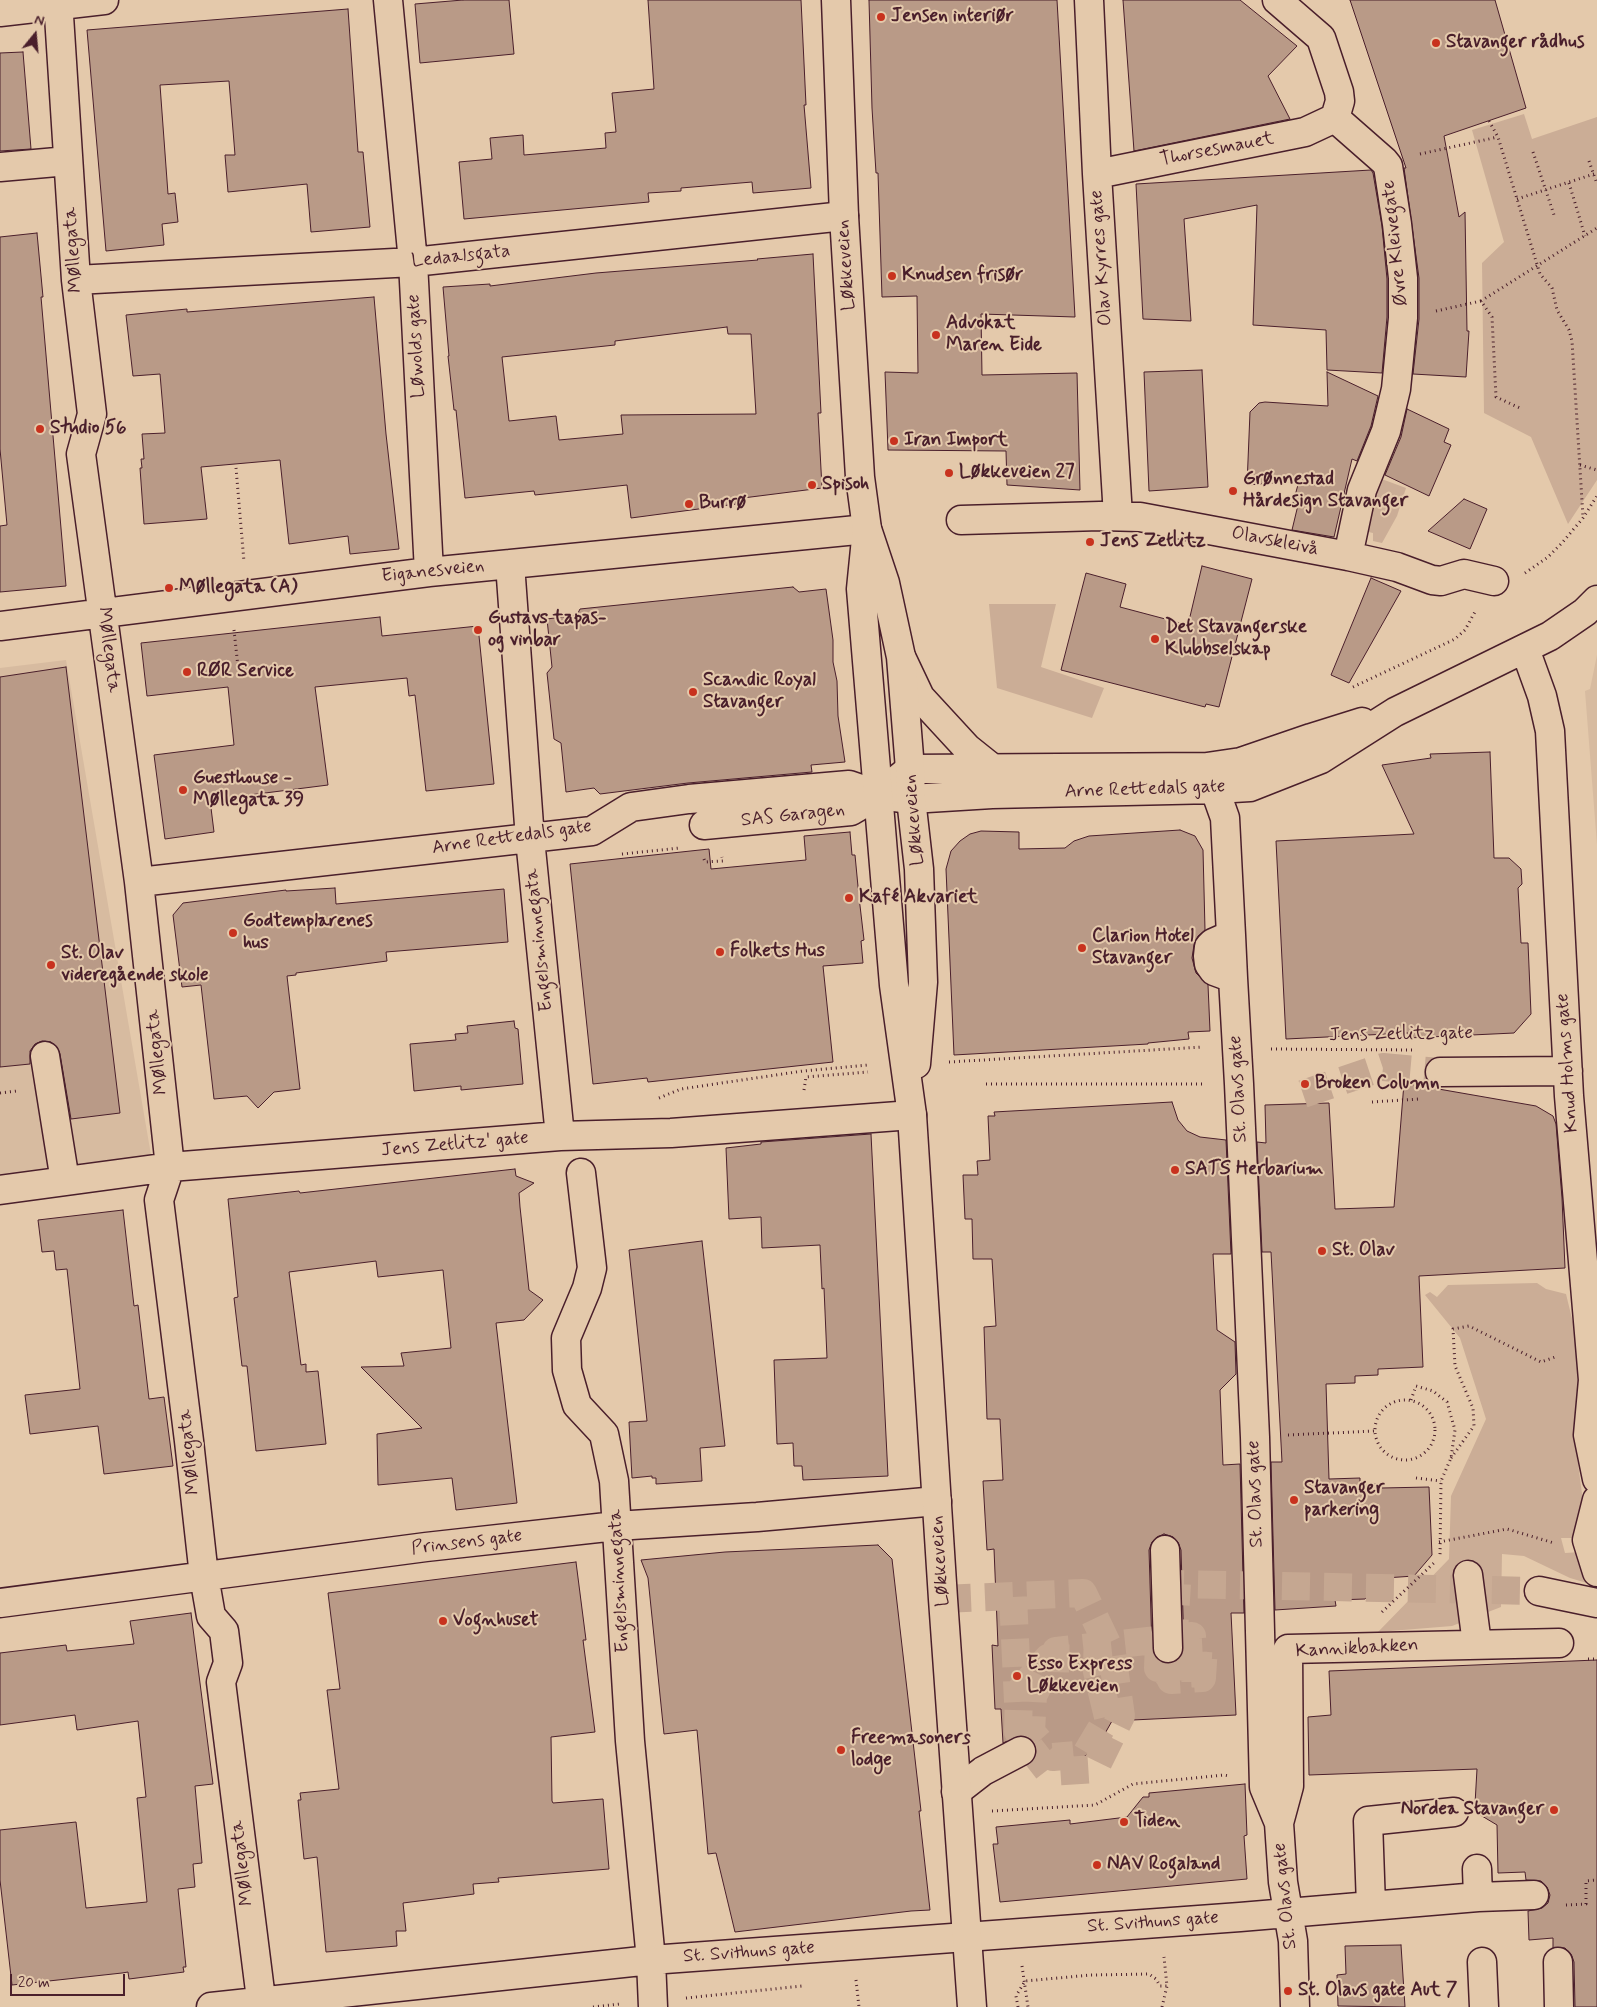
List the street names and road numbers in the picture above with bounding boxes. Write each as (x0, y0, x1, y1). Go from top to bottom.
street label: Thorsesmauet (1158, 128, 1276, 172)
street label: Øvre Kleivegate (1378, 179, 1414, 307)
street label: Olav Kyrres gate (1086, 189, 1118, 327)
street label: Møllegata (60, 206, 88, 294)
street label: Løkkeveien (832, 219, 862, 311)
street label: Ledaalsgata (410, 240, 512, 274)
street label: Løwolds gate (403, 293, 431, 399)
street label: Olavskleivå (1229, 522, 1321, 562)
street label: Eiganesveien (380, 555, 486, 589)
street label: Møllegata (91, 606, 125, 694)
street label: Løkkeveien (900, 773, 930, 867)
street label: Arne Rettedals gate (1064, 776, 1226, 804)
street label: SAS Garagen (740, 799, 846, 833)
street label: Arne Rettedals gate (431, 816, 593, 860)
street label: Engelsminnegata (521, 867, 559, 1013)
street label: Knud Holms gate (1552, 992, 1584, 1134)
street label: Møllegata (142, 1008, 174, 1096)
street label: Jens Zetlitz gate (1329, 1022, 1473, 1048)
street label: St. Olavs gate (1225, 1035, 1253, 1143)
street label: Jens Zetlitz' gate (380, 1127, 530, 1163)
street label: Møllegata (174, 1408, 206, 1496)
street label: St. Olavs gate (1243, 1440, 1269, 1548)
street label: Engelsminnegata (605, 1509, 635, 1653)
street label: Løkkeveien (926, 1515, 956, 1607)
street label: Prinsens gate (410, 1525, 524, 1561)
street label: Kannikbakken (1295, 1634, 1419, 1664)
street label: Møllegata (226, 1819, 260, 1907)
street label: St. Olavs gate (1269, 1841, 1303, 1951)
street label: St. Svithuns gate (1086, 1907, 1220, 1939)
street label: St. Svithuns gate (682, 1937, 816, 1969)

